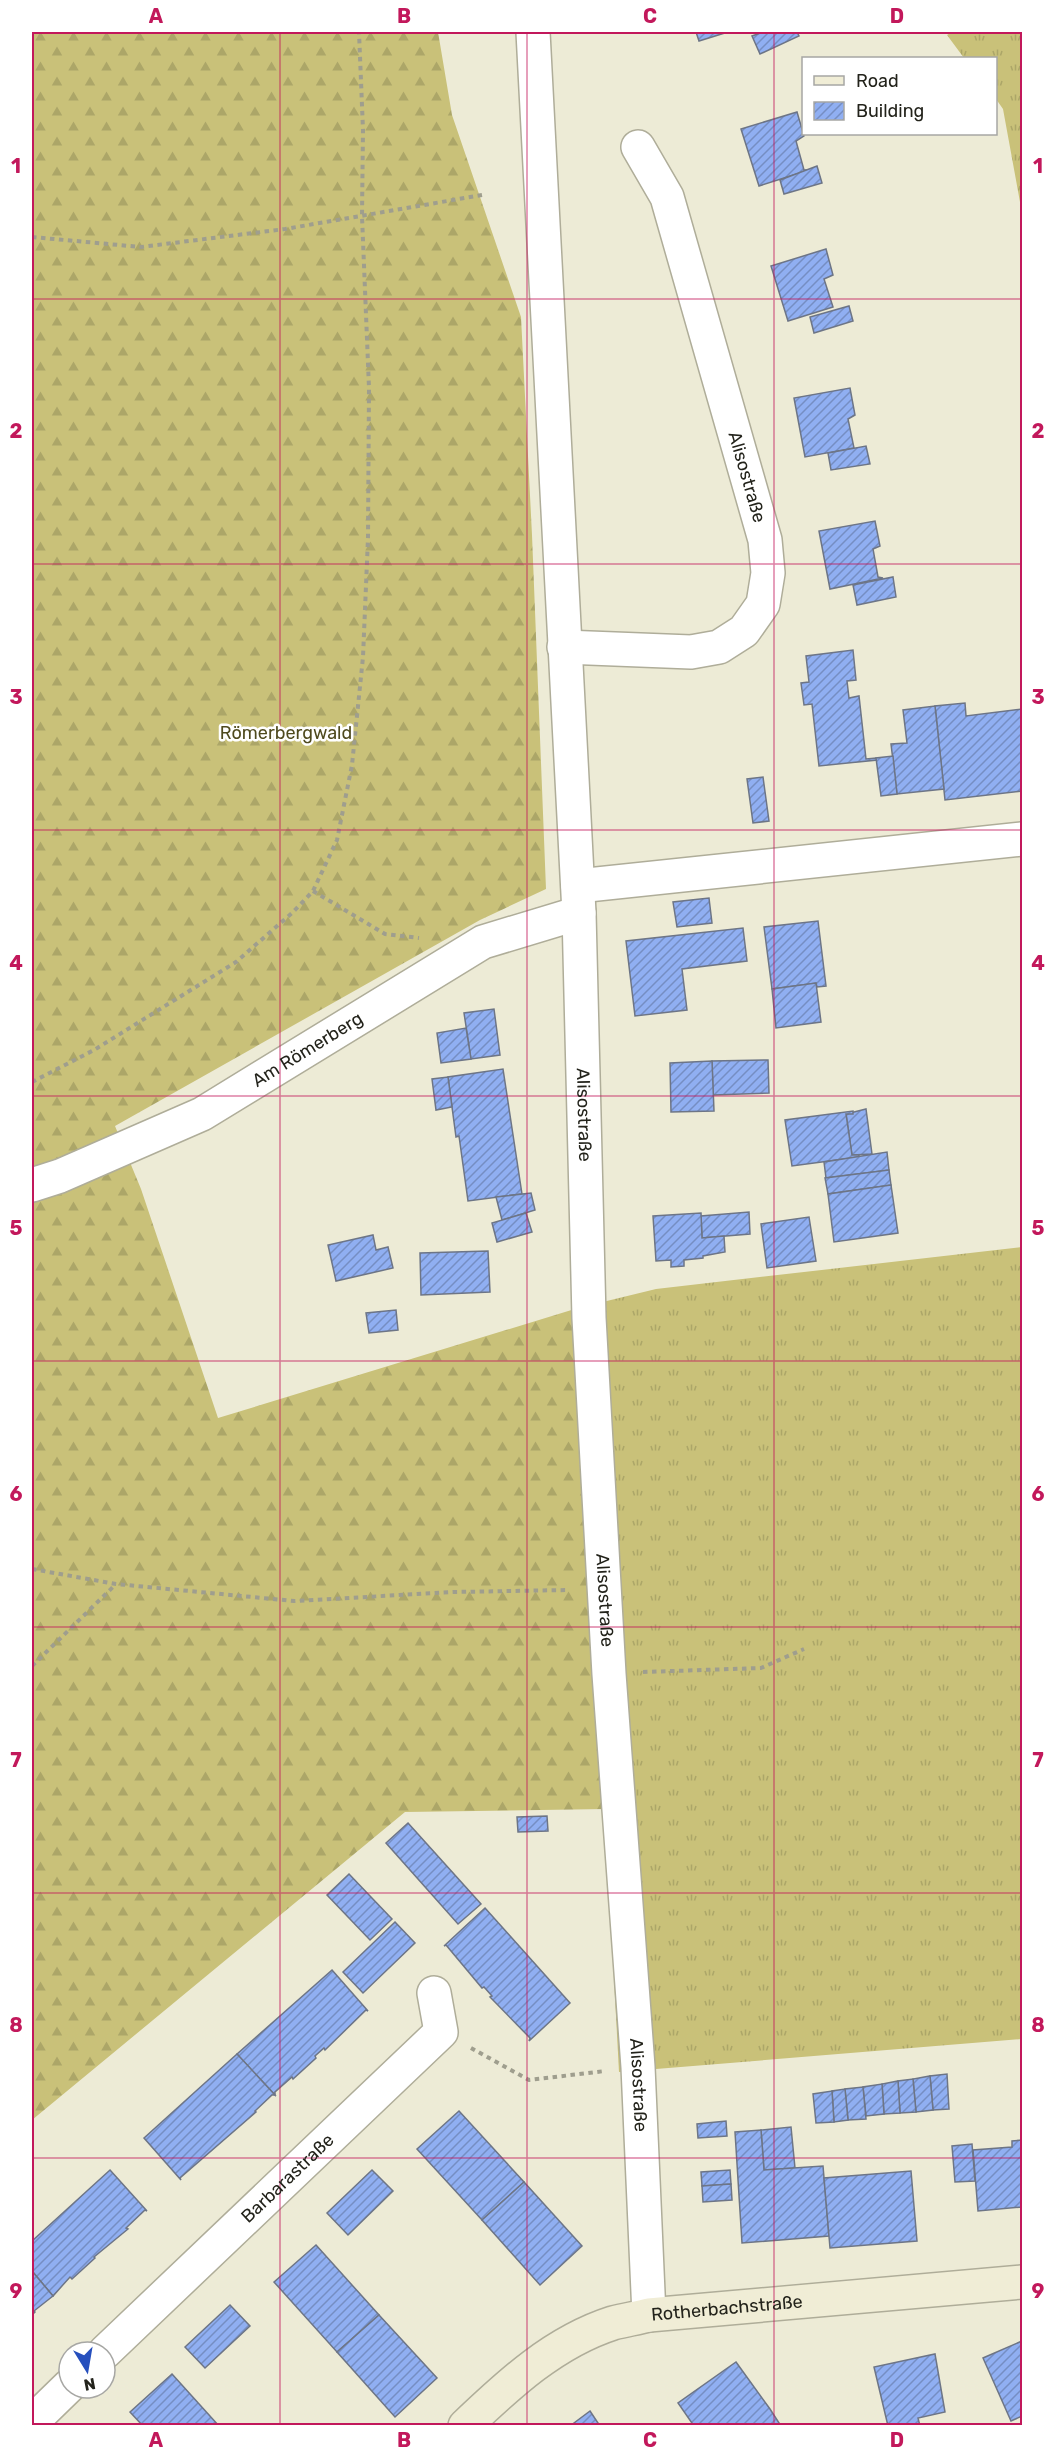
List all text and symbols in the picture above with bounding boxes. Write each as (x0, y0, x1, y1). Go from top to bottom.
text: A (149, 4, 164, 28)
text: B (397, 4, 411, 28)
text: C (643, 4, 657, 28)
text: D (890, 4, 904, 28)
legend (802, 57, 997, 135)
text: Road (856, 70, 899, 92)
text: Building (856, 100, 924, 122)
text: 1 (11, 154, 21, 178)
text: 1 (1033, 154, 1043, 178)
text: 2 (10, 419, 23, 443)
text: 2 (1032, 419, 1045, 443)
street label: Alisostraße (723, 429, 771, 525)
text: 3 (9, 685, 23, 709)
text: 3 (1031, 685, 1045, 709)
park label: Römerbergwald (220, 722, 352, 744)
text: 4 (9, 951, 23, 975)
text: 4 (1031, 951, 1045, 975)
street label: Am Römerberg (248, 1007, 367, 1092)
street label: Alisostraße (572, 1068, 596, 1162)
text: 5 (10, 1216, 23, 1240)
text: 5 (1032, 1216, 1045, 1240)
text: 6 (9, 1482, 23, 1506)
text: 6 (1031, 1482, 1045, 1506)
street label: Alisostraße (591, 1553, 618, 1648)
text: 7 (10, 1748, 22, 1772)
text: 7 (1032, 1748, 1044, 1772)
text: 8 (9, 2013, 23, 2037)
text: 8 (1031, 2013, 1045, 2037)
street label: Alisostraße (625, 2037, 652, 2132)
street label: Barbarastraße (237, 2129, 338, 2227)
text: 9 (10, 2279, 23, 2303)
text: 9 (1032, 2279, 1045, 2303)
street label: Rotherbachstraße (650, 2290, 804, 2326)
north arrow (57, 2340, 117, 2400)
text: N (82, 2374, 97, 2395)
text: A (149, 2428, 164, 2452)
text: B (397, 2428, 411, 2452)
text: C (643, 2428, 657, 2452)
text: D (890, 2428, 904, 2452)

